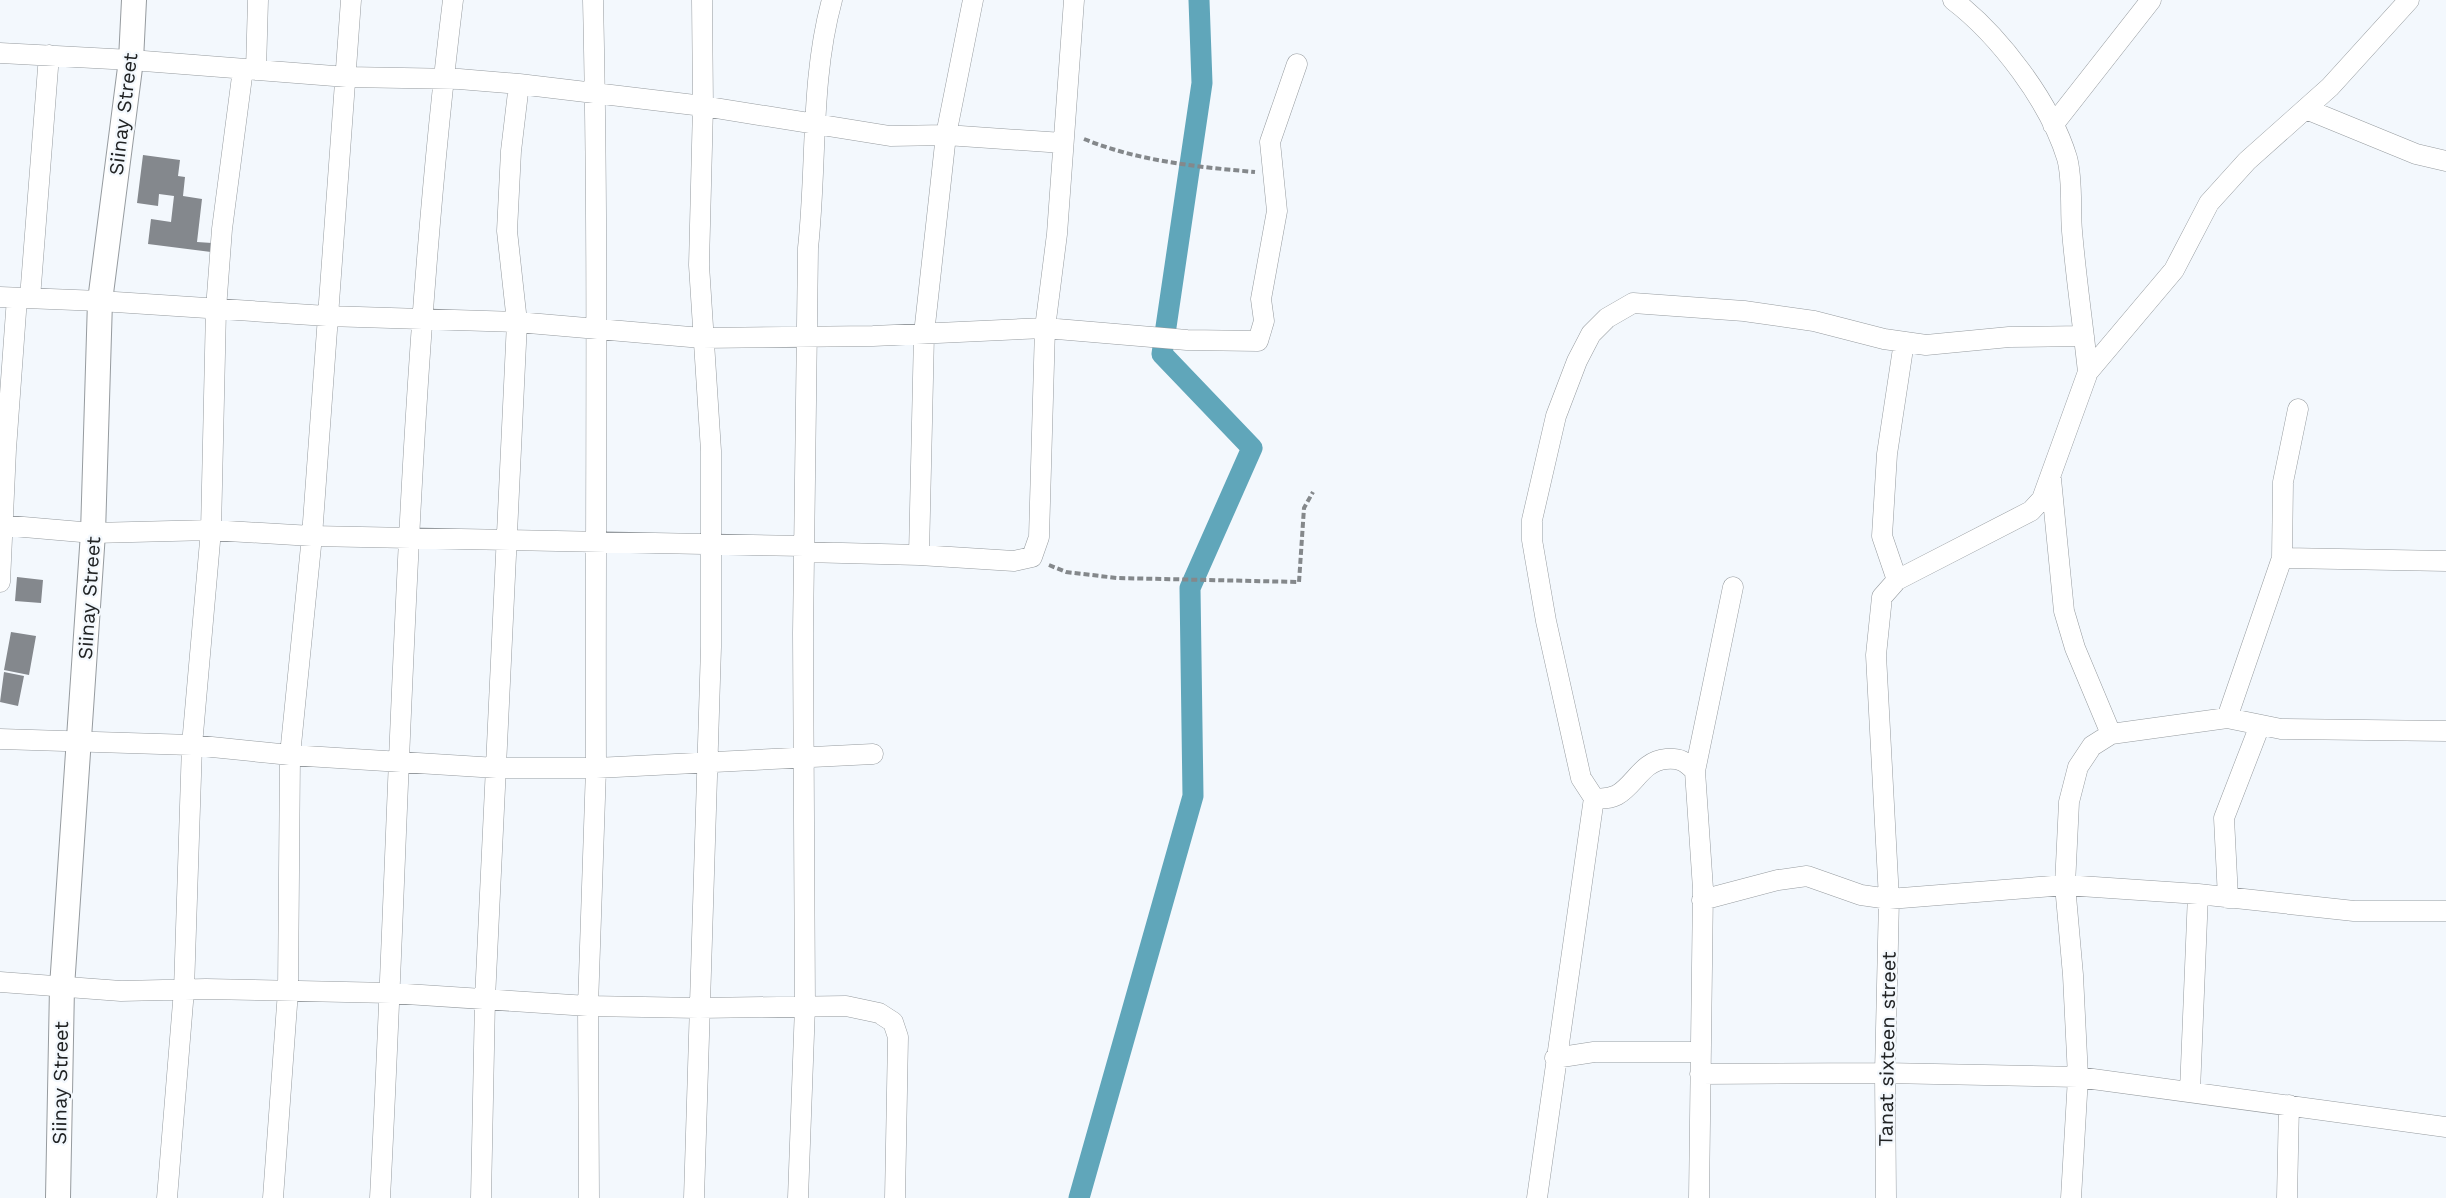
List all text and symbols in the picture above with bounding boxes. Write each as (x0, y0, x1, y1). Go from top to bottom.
street label: Siinay Street (104, 51, 143, 177)
street label: Siinay Street (73, 535, 105, 660)
street label: Tanat sixteen street (1873, 951, 1901, 1147)
street label: Siinay Street (47, 1021, 73, 1145)

